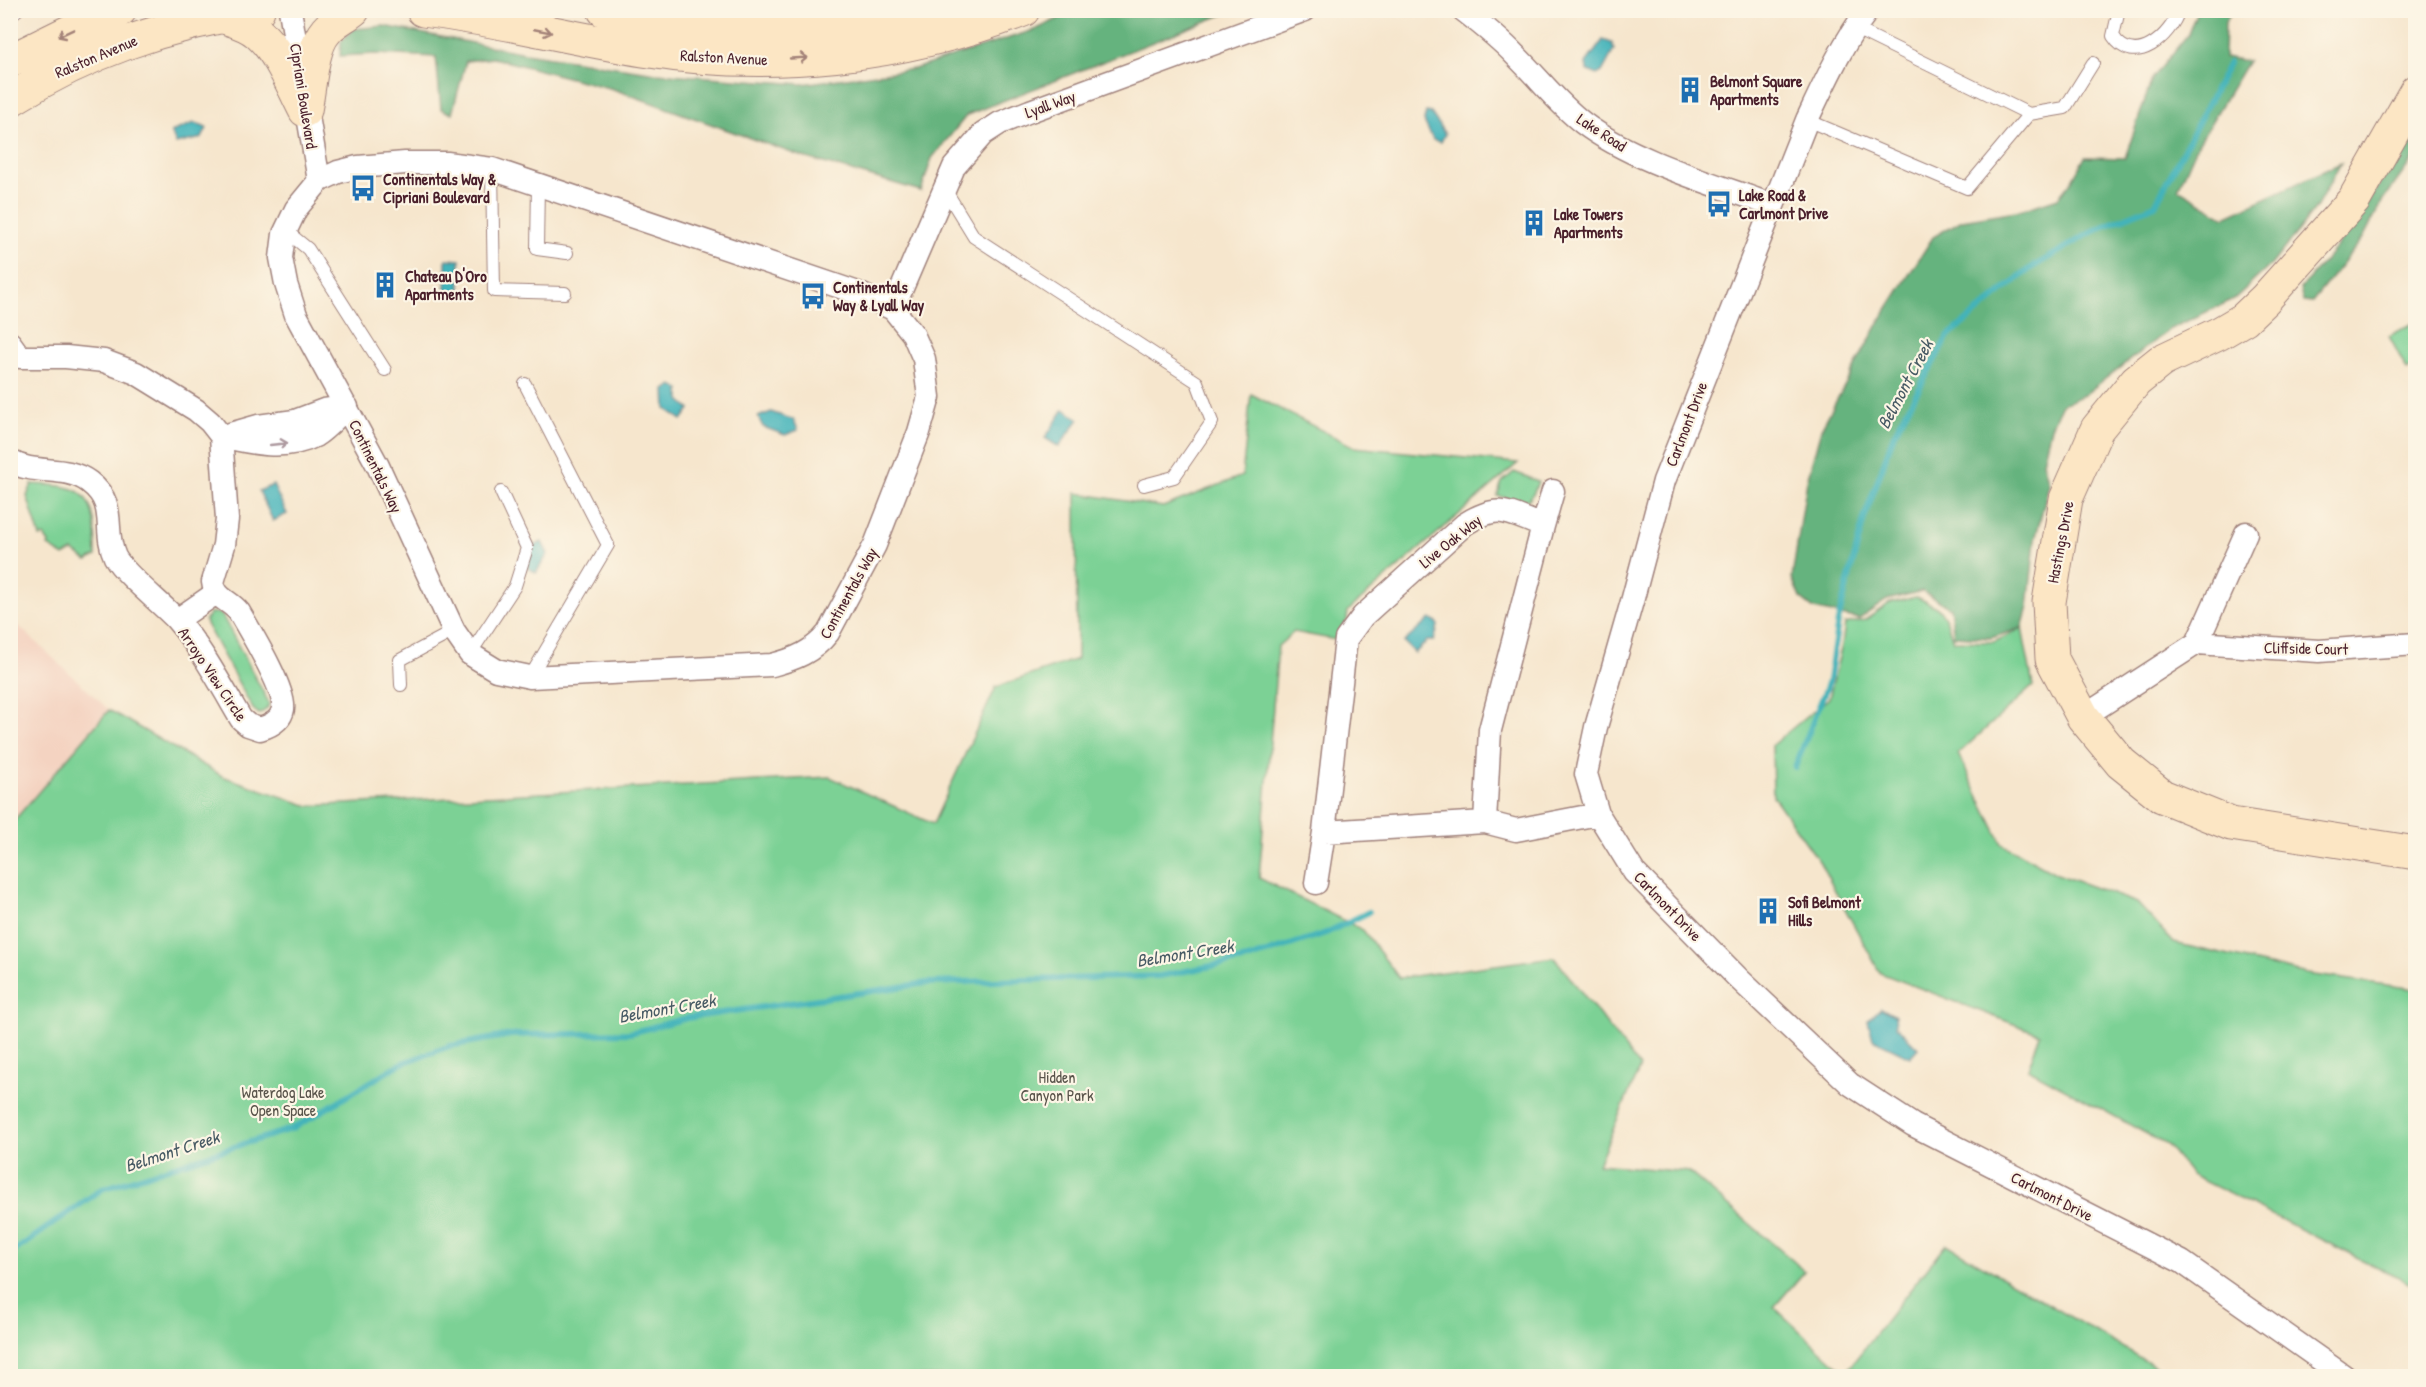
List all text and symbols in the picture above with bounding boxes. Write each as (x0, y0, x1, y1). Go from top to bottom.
one-way arrow (533, 26, 552, 37)
one-way arrow (58, 28, 76, 39)
street label: Ralston Avenue (51, 29, 141, 83)
street label: Cipriani Boulevard (285, 42, 323, 150)
street label: Ralston Avenue (680, 44, 769, 70)
one-way arrow (788, 53, 808, 64)
place label: Belmont Square Apartments (1710, 70, 1803, 111)
building icon: Belmont Square Apartments (1675, 75, 1705, 105)
street label: Lyall Way (1022, 85, 1079, 123)
street label: Lake Road (1573, 108, 1631, 156)
place label: Continentals Way & Cipriani Boulevard (383, 168, 497, 209)
bus stop icon: Continentals Way & Cipriani Boulevard (348, 173, 378, 203)
place label: Lake Road & Carlmont Drive (1739, 184, 1829, 224)
bus stop icon: Lake Road & Carlmont Drive (1704, 189, 1734, 219)
place label: Lake Towers Apartments (1554, 203, 1624, 244)
building icon: Lake Towers Apartments (1519, 208, 1549, 238)
place label: Chateau D'Oro Apartments (405, 265, 487, 306)
building icon: Chateau D'Oro Apartments (370, 270, 400, 300)
place label: Continentals Way & Lyall Way (833, 276, 924, 317)
bus stop icon: Continentals Way & Lyall Way (798, 281, 828, 311)
water label: Belmont Creek (1871, 334, 1940, 433)
street label: Carlmont Drive (1660, 378, 1712, 470)
street label: Continentals Way (344, 416, 408, 516)
one-way arrow (268, 438, 288, 449)
street label: Hastings Drive (2041, 498, 2079, 585)
street label: Live Oak Way (1414, 509, 1486, 573)
street label: Continentals Way (814, 543, 882, 643)
street label: Arroyo View Circle (173, 623, 253, 726)
street label: Cliffside Court (2264, 636, 2349, 660)
street label: Carlmont Drive (1629, 866, 1707, 946)
place label: Sofi Belmont Hills (1788, 891, 1861, 931)
building icon: Sofi Belmont Hills (1753, 896, 1783, 926)
water label: Belmont Creek (1135, 933, 1237, 973)
water label: Belmont Creek (617, 987, 719, 1029)
park label: Hidden Canyon Park (1020, 1066, 1094, 1106)
park label: Waterdog Lake Open Space (242, 1081, 325, 1121)
water label: Belmont Creek (122, 1124, 224, 1178)
street label: Carlmont Drive (2007, 1166, 2097, 1226)

